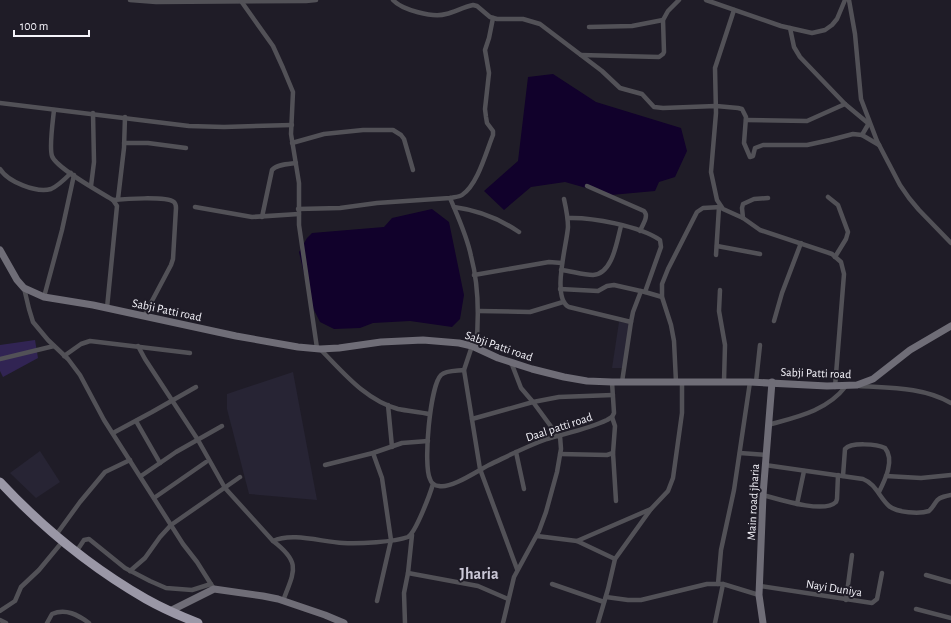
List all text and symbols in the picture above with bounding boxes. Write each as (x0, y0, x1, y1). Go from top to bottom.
scale bar (14, 12, 89, 38)
text: 100 m (20, 20, 48, 32)
street label: Sabji Patti road (131, 297, 203, 324)
street label: Sabji Patti road (463, 329, 534, 364)
street label: Sabji Patti road (780, 366, 852, 381)
street label: Daal patti road (524, 411, 594, 443)
street label: Main road jharia (745, 463, 762, 541)
district label: Jharia (459, 566, 499, 582)
street label: Nayi Duniya (805, 578, 863, 599)

